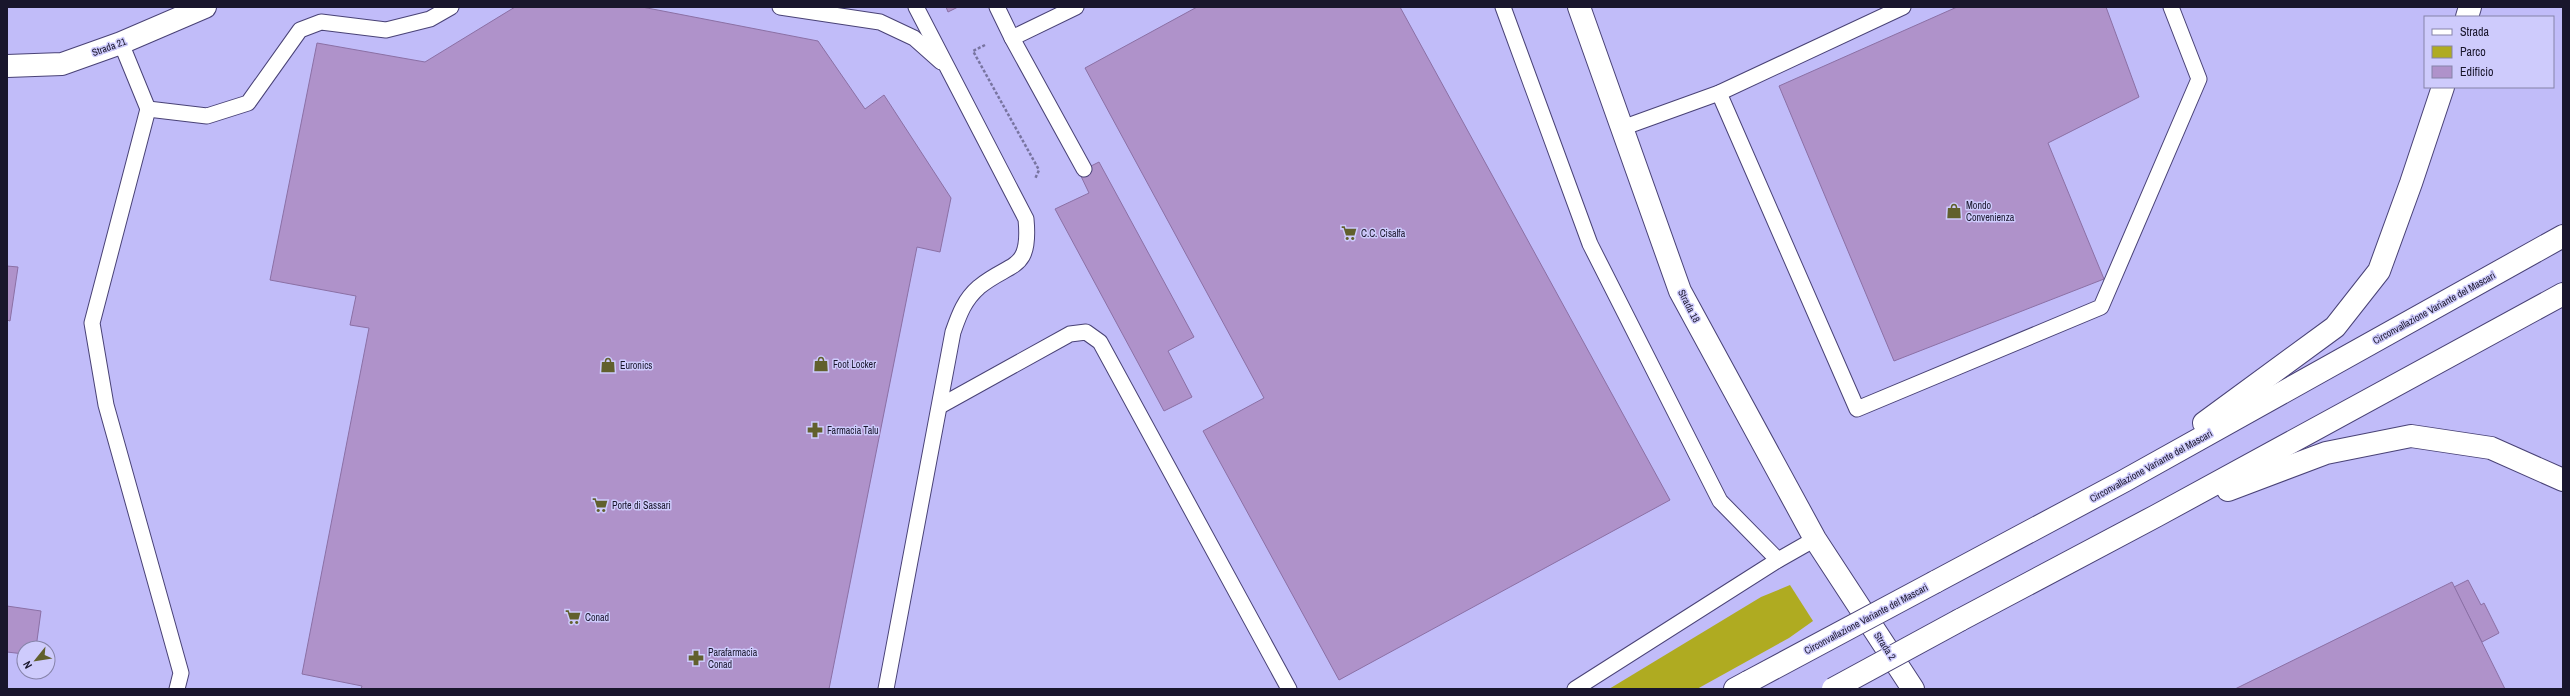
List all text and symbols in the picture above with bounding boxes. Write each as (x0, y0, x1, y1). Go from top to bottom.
legend (2424, 16, 2554, 88)
text: Strada (2460, 24, 2490, 40)
street label: Strada 21 (90, 35, 128, 59)
text: Parco (2460, 44, 2486, 60)
text: Edificio (2460, 64, 2493, 80)
place label: Mondo Convenienza (1966, 199, 2015, 224)
shop icon: Mondo Convenienza (1945, 202, 1963, 220)
supermarket icon: C.C. Cisalfa (1340, 224, 1358, 242)
place label: C.C. Cisalfa (1361, 227, 1406, 240)
street label: Circonvallazione Variante del Mascari (2370, 269, 2498, 347)
street label: Strada 18 (1675, 287, 1703, 325)
shop icon: Foot Locker (812, 355, 830, 373)
shop icon: Euronics (599, 356, 617, 374)
place label: Foot Locker (833, 358, 876, 371)
place label: Euronics (620, 359, 652, 372)
pharmacy icon: Farmacia Talu (806, 421, 824, 439)
place label: Farmacia Talu (827, 424, 879, 437)
street label: Circonvallazione Variante del Mascari (2087, 427, 2215, 505)
supermarket icon: Porte di Sassari (591, 496, 609, 514)
place label: Porte di Sassari (612, 499, 671, 512)
street label: Circonvallazione Variante del Mascari (1802, 581, 1930, 657)
supermarket icon: Conad (564, 608, 582, 626)
place label: Conad (585, 611, 609, 624)
street label: Strada 2 (1871, 629, 1899, 663)
north arrow (16, 640, 56, 680)
place label: Parafarmacia Conad (708, 646, 758, 671)
pharmacy icon: Parafarmacia Conad (687, 649, 705, 667)
text: N (20, 659, 35, 671)

